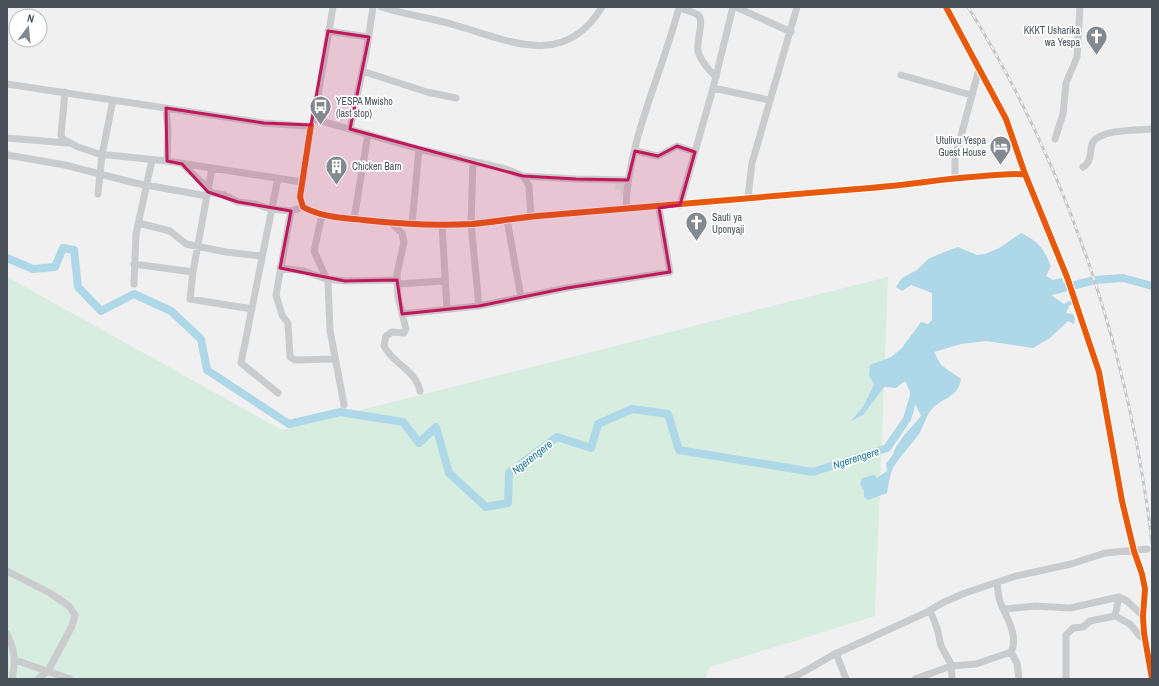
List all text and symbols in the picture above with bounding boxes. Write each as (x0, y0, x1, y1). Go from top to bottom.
north arrow (8, 8, 48, 48)
text: N (26, 11, 36, 26)
church icon: KKKT Usharika wa Yespa (1083, 23, 1109, 56)
place label: KKKT Usharika wa Yespa (1024, 24, 1080, 49)
bus stop icon: YESPA Mwisho (last stop) (308, 94, 334, 127)
place label: YESPA Mwisho (last stop) (336, 95, 393, 120)
hotel icon: Utulivu Yespa Guest House (988, 133, 1014, 166)
place label: Utulivu Yespa Guest House (936, 134, 986, 159)
building icon: Chicken Barn (323, 153, 349, 186)
place label: Chicken Barn (352, 160, 402, 173)
church icon: Sauti ya Uponyaji (684, 210, 710, 243)
place label: Sauti ya Uponyaji (712, 211, 744, 236)
water label: Ngerengere (509, 437, 555, 477)
water label: Ngerengere (831, 444, 881, 472)

